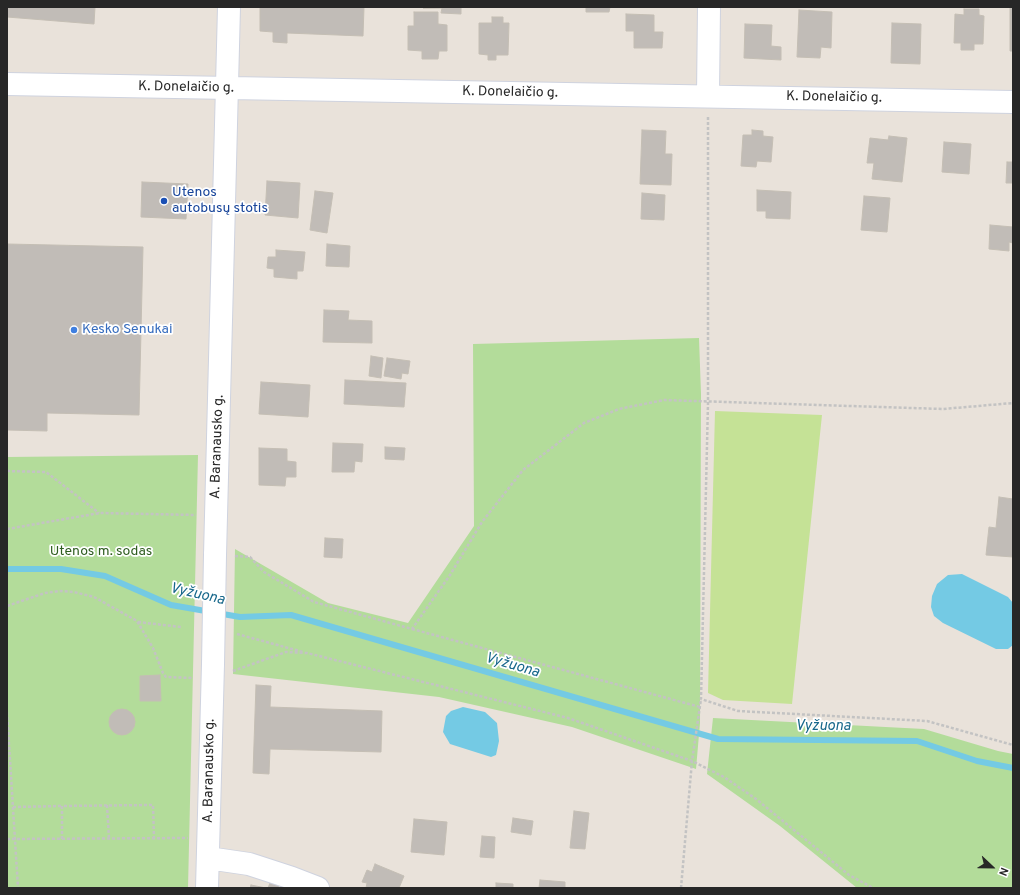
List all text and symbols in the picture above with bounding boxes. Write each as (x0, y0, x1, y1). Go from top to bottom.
street label: K. Donelaičio g. (138, 79, 234, 97)
street label: K. Donelaičio g. (462, 84, 558, 102)
street label: K. Donelaičio g. (786, 89, 882, 107)
place label: Utenos autobusų stotis (172, 185, 268, 218)
marker: Utenos autobusų stotis (159, 196, 169, 206)
place label: Kesko Senukai (82, 322, 173, 338)
marker: Kesko Senukai (69, 325, 79, 335)
street label: A. Baranausko g. (208, 395, 228, 499)
park label: Utenos m. sodas (50, 544, 152, 560)
water label: Vyžuona (168, 580, 226, 610)
water label: Vyžuona (483, 650, 541, 682)
water label: Vyžuona (795, 718, 851, 736)
street label: A. Baranausko g. (201, 719, 219, 823)
north arrow (972, 847, 1012, 887)
text: N (995, 865, 1011, 878)

